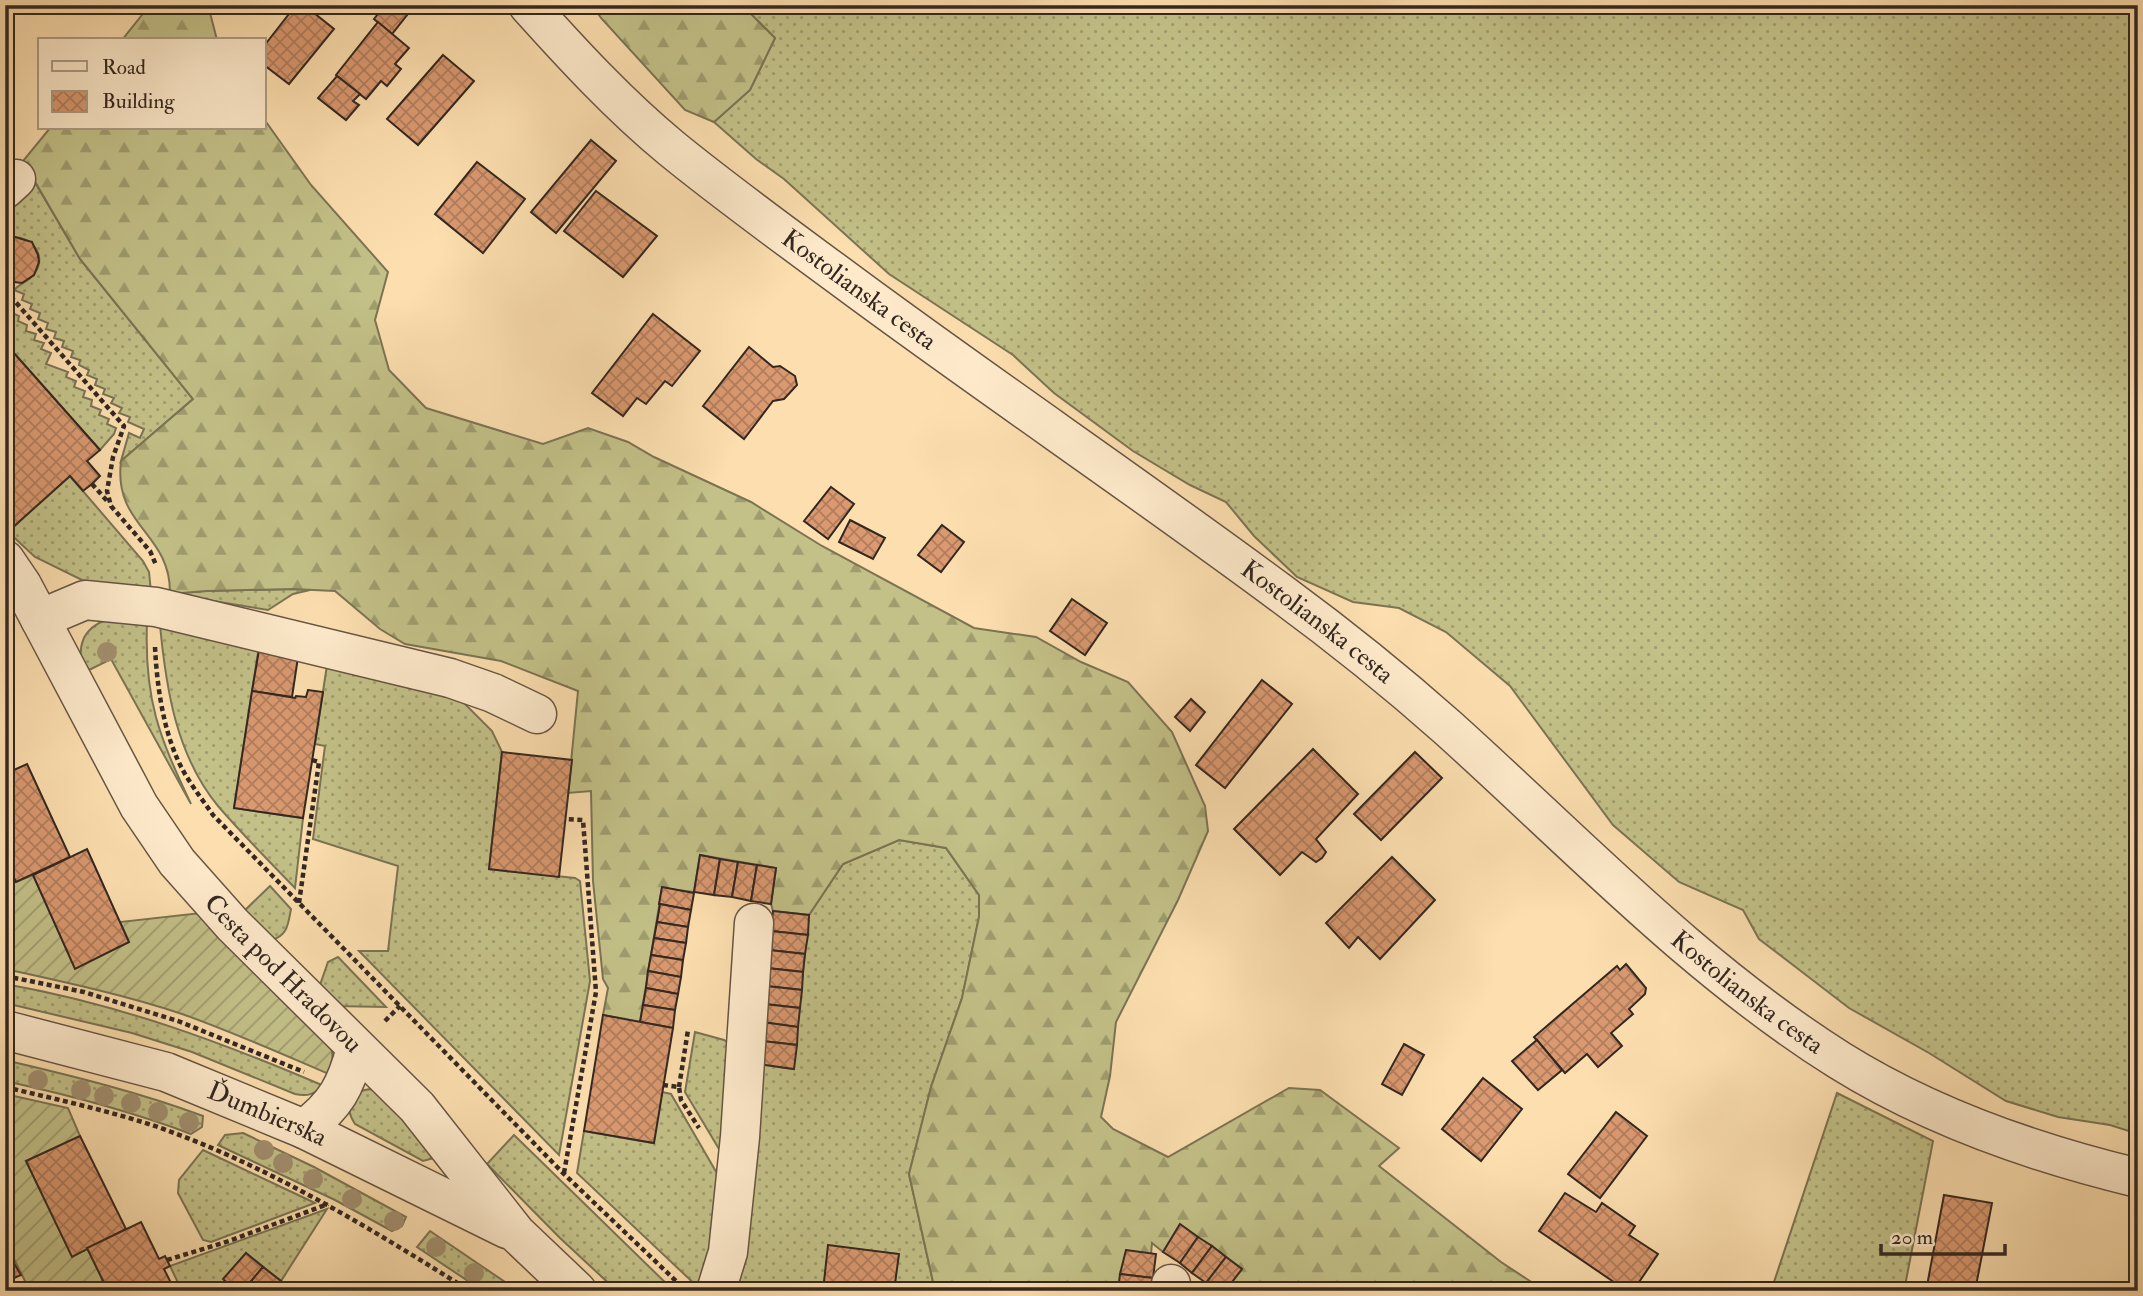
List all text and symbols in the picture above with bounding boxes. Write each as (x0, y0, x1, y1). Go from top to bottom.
legend (38, 38, 266, 130)
text: Road (102, 54, 147, 81)
text: Building (102, 88, 175, 115)
street label: Kostolianska cesta (775, 223, 943, 358)
street label: Kostolianska cesta (1235, 553, 1401, 691)
street label: Cesta pod Hradovou (197, 888, 369, 1060)
street label: Kostolianska cesta (1664, 924, 1830, 1062)
street label: Ďumbierska (203, 1073, 333, 1154)
scale bar (1881, 1212, 2005, 1256)
text: 20 m (1891, 1224, 1933, 1251)

